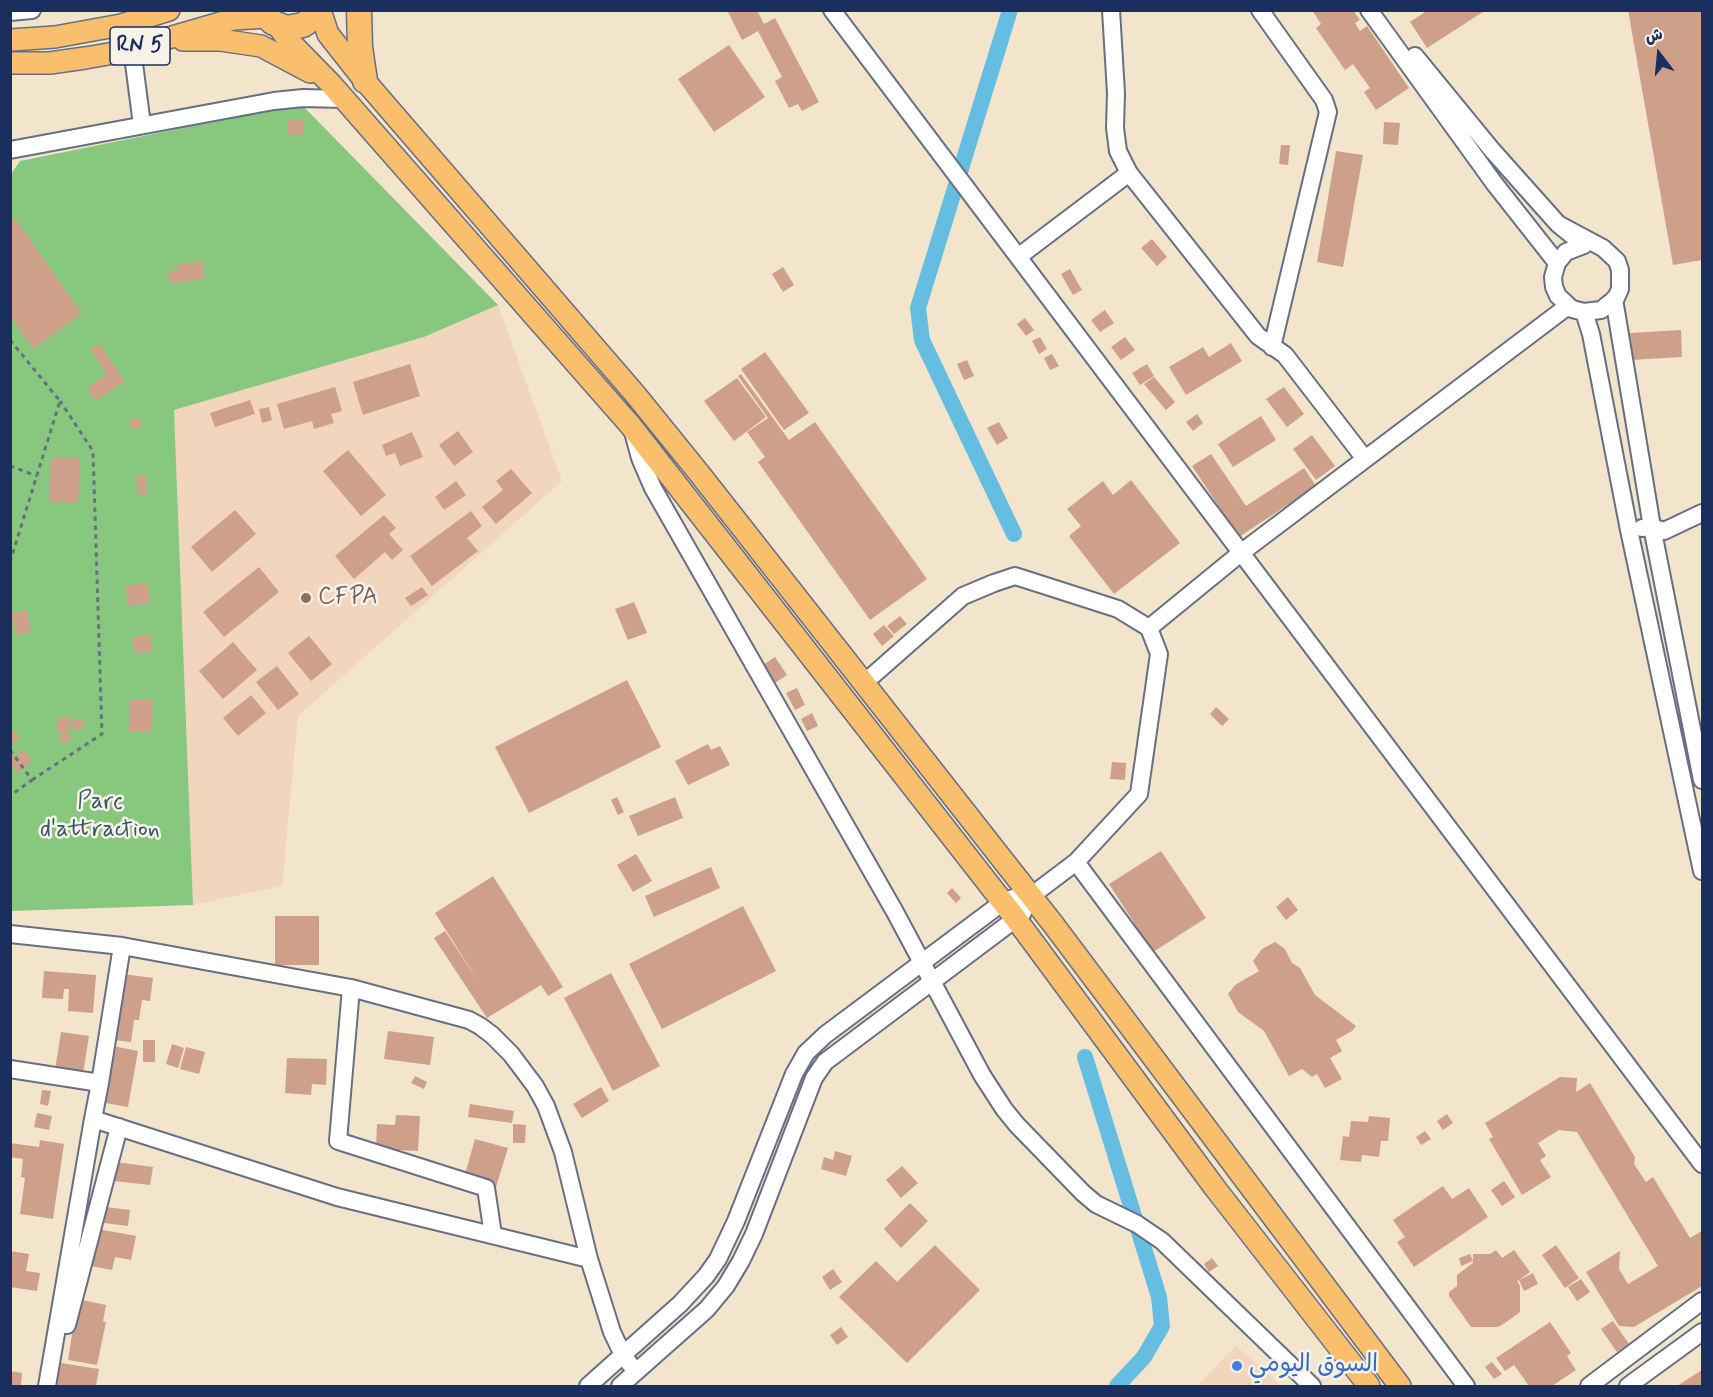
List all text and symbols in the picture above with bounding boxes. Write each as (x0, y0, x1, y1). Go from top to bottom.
north arrow (1629, 24, 1689, 84)
text: ش (1643, 24, 1665, 49)
road number: RN 5 (110, 27, 170, 65)
place label: CFPA (318, 584, 378, 612)
marker: CFPA (299, 591, 313, 605)
park label: Parc d'attraction (40, 789, 160, 845)
place label: السوق اليومي (1249, 1352, 1378, 1380)
marker: السوق اليومي (1230, 1359, 1244, 1373)

